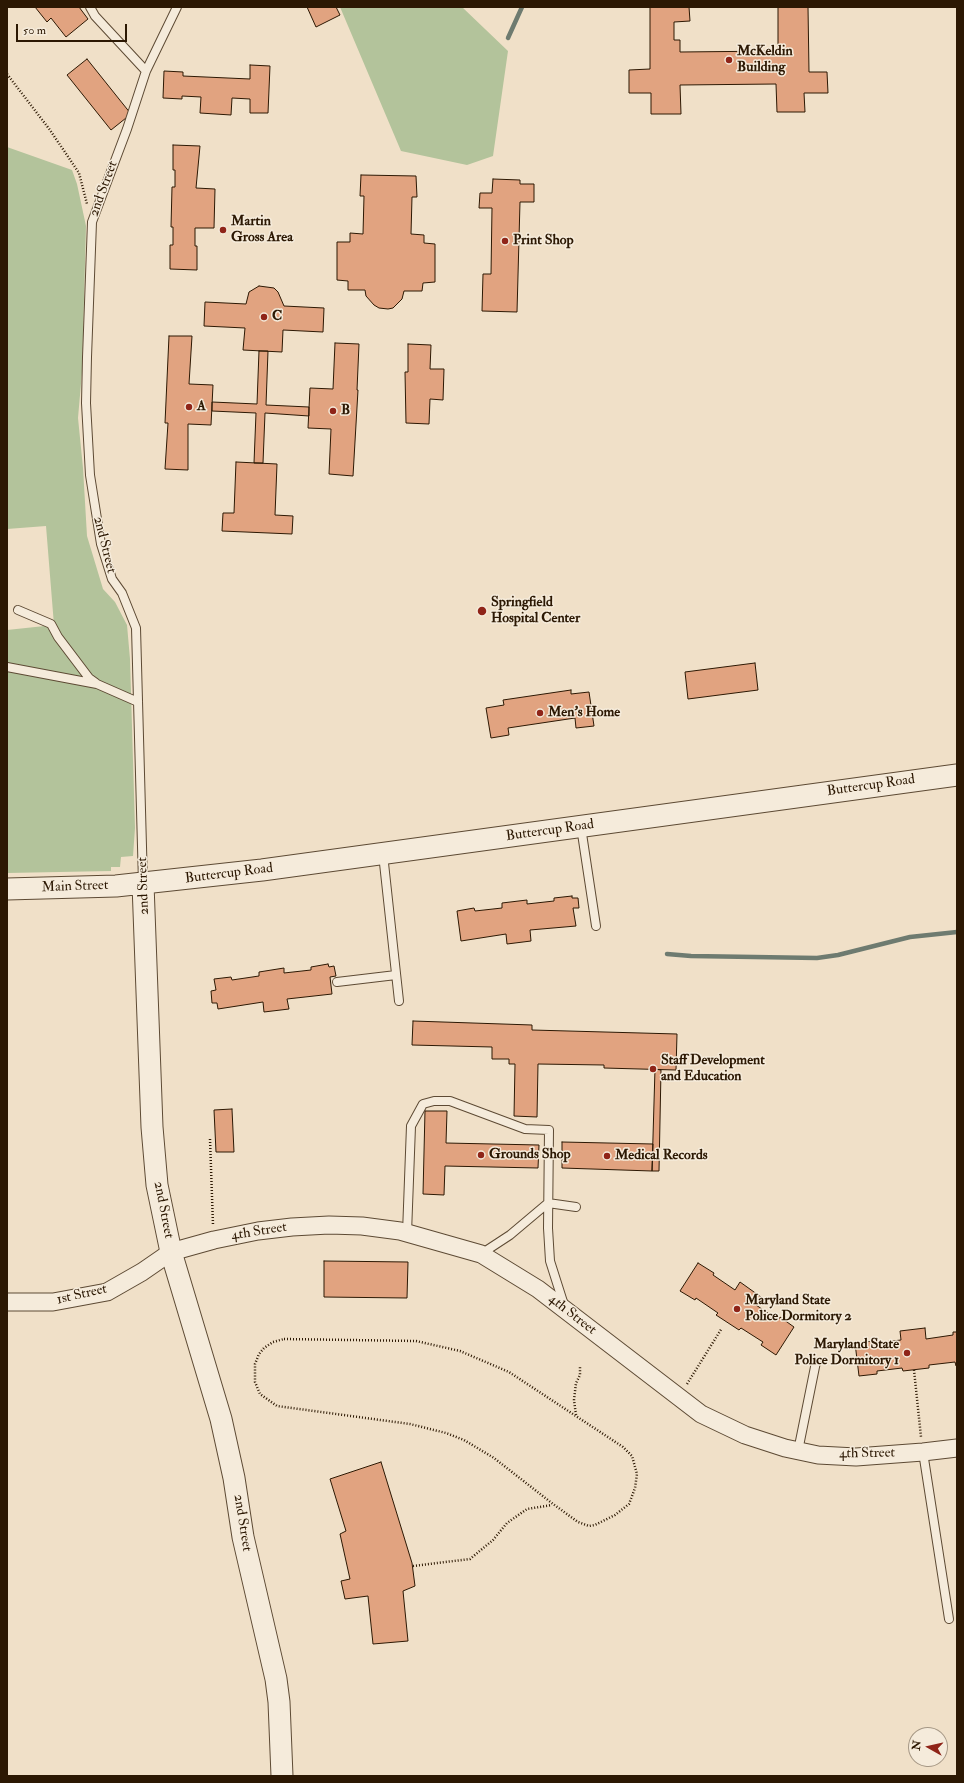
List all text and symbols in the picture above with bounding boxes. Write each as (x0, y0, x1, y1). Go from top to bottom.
scale bar (18, 16, 129, 42)
text: 50 m (23, 23, 46, 38)
place label: McKeldin Building (737, 44, 793, 76)
marker: McKeldin Building (724, 55, 734, 65)
street label: 2nd Street (86, 159, 122, 219)
place label: Martin Gross Area (231, 214, 293, 246)
marker: Martin Gross Area (218, 225, 228, 235)
place label: Print Shop (513, 233, 574, 249)
marker: Print Shop (500, 236, 510, 246)
place label: C (272, 309, 282, 325)
marker: C (259, 312, 269, 322)
place label: A (197, 399, 206, 415)
marker: A (184, 402, 194, 412)
place label: B (341, 403, 350, 419)
marker: B (328, 406, 338, 416)
street label: 2nd Street (89, 515, 119, 575)
place label: Springfield Hospital Center (491, 595, 580, 628)
marker: Springfield Hospital Center (476, 605, 488, 617)
place label: Men's Home (548, 705, 620, 721)
marker: Men's Home (535, 708, 545, 718)
street label: Buttercup Road (826, 772, 916, 800)
street label: Buttercup Road (505, 817, 595, 845)
street label: 2nd Street (135, 857, 153, 915)
street label: Buttercup Road (184, 860, 274, 888)
street label: Main Street (41, 877, 109, 897)
place label: Staff Development and Education (661, 1053, 765, 1086)
marker: Staff Development and Education (648, 1064, 658, 1074)
place label: Grounds Shop (489, 1147, 571, 1163)
place label: Medical Records (615, 1148, 708, 1164)
marker: Grounds Shop (476, 1150, 486, 1160)
marker: Medical Records (602, 1151, 612, 1161)
street label: 2nd Street (149, 1180, 177, 1240)
street label: 4th Street (230, 1219, 288, 1245)
street label: 1st Street (55, 1281, 109, 1309)
street label: 4th Street (545, 1291, 599, 1339)
place label: Maryland State Police Dormitory 2 (745, 1293, 852, 1326)
marker: Maryland State Police Dormitory 2 (732, 1304, 742, 1314)
place label: Maryland State Police Dormitory 1 (794, 1337, 899, 1370)
marker: Maryland State Police Dormitory 1 (902, 1348, 912, 1358)
street label: 4th Street (839, 1445, 895, 1463)
street label: 2nd Street (229, 1493, 255, 1553)
north arrow (908, 1727, 948, 1767)
text: N (909, 1740, 924, 1751)

